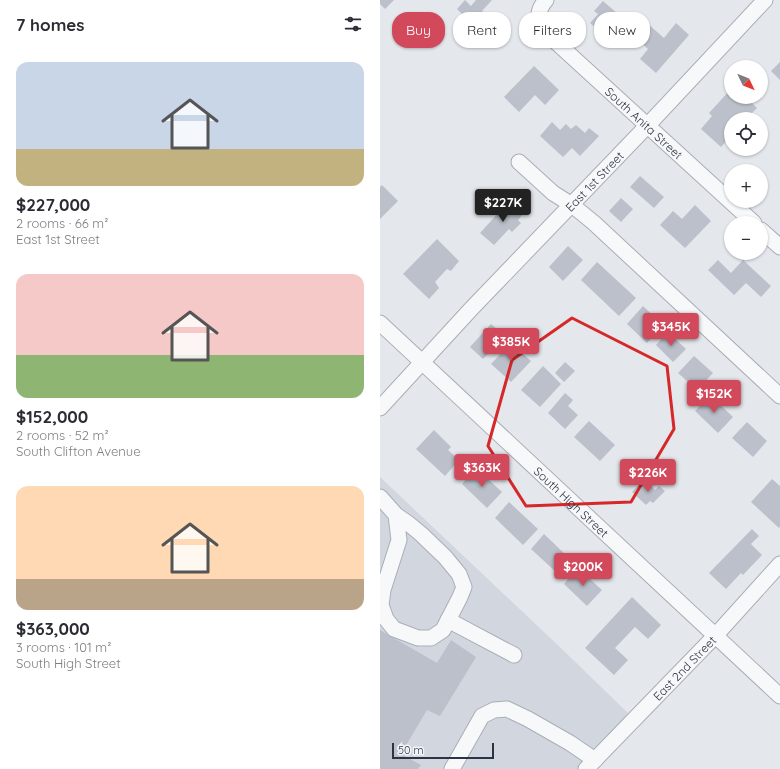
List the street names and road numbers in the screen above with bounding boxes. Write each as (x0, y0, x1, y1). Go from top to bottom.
street label: South Anita Street (602, 84, 686, 162)
street label: East 1st Street (562, 148, 626, 214)
street label: South High Street (531, 463, 612, 540)
street label: East 2nd Street (650, 632, 719, 703)

